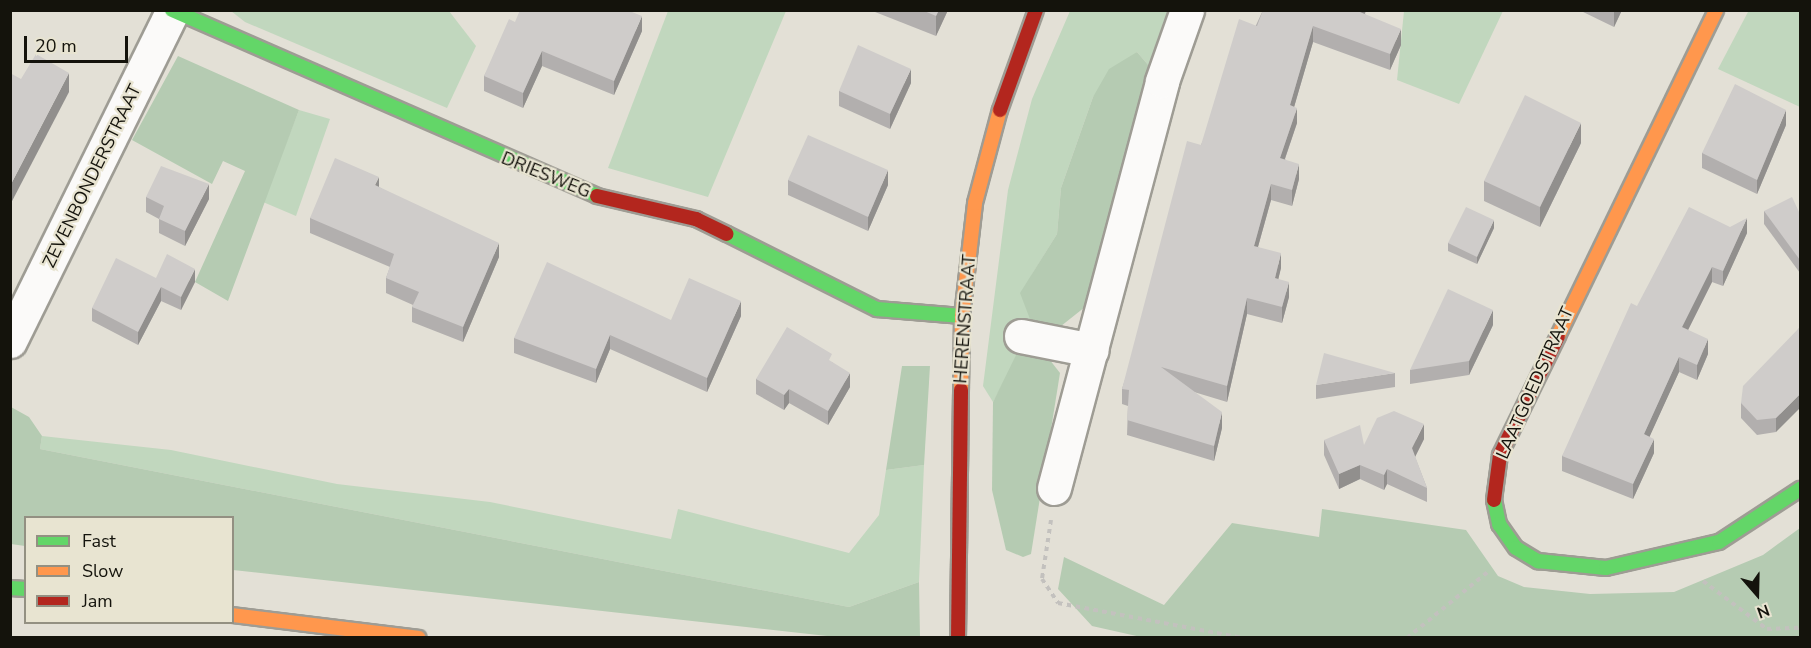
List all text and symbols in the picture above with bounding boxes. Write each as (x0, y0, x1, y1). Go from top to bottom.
scale bar (27, 24, 130, 62)
text: 20 m (35, 34, 77, 58)
street label: ZEVENBONDERSTRAAT (38, 81, 146, 271)
street label: DRIESWEG (498, 147, 594, 203)
street label: HERENSTRAAT (950, 254, 980, 384)
street label: LAATGOEDSTRAAT (1492, 304, 1578, 462)
legend (24, 516, 234, 624)
text: Fast (82, 529, 116, 553)
text: Slow (82, 559, 123, 583)
north arrow (1727, 564, 1787, 624)
text: Jam (82, 589, 113, 613)
text: N (1754, 599, 1773, 623)

